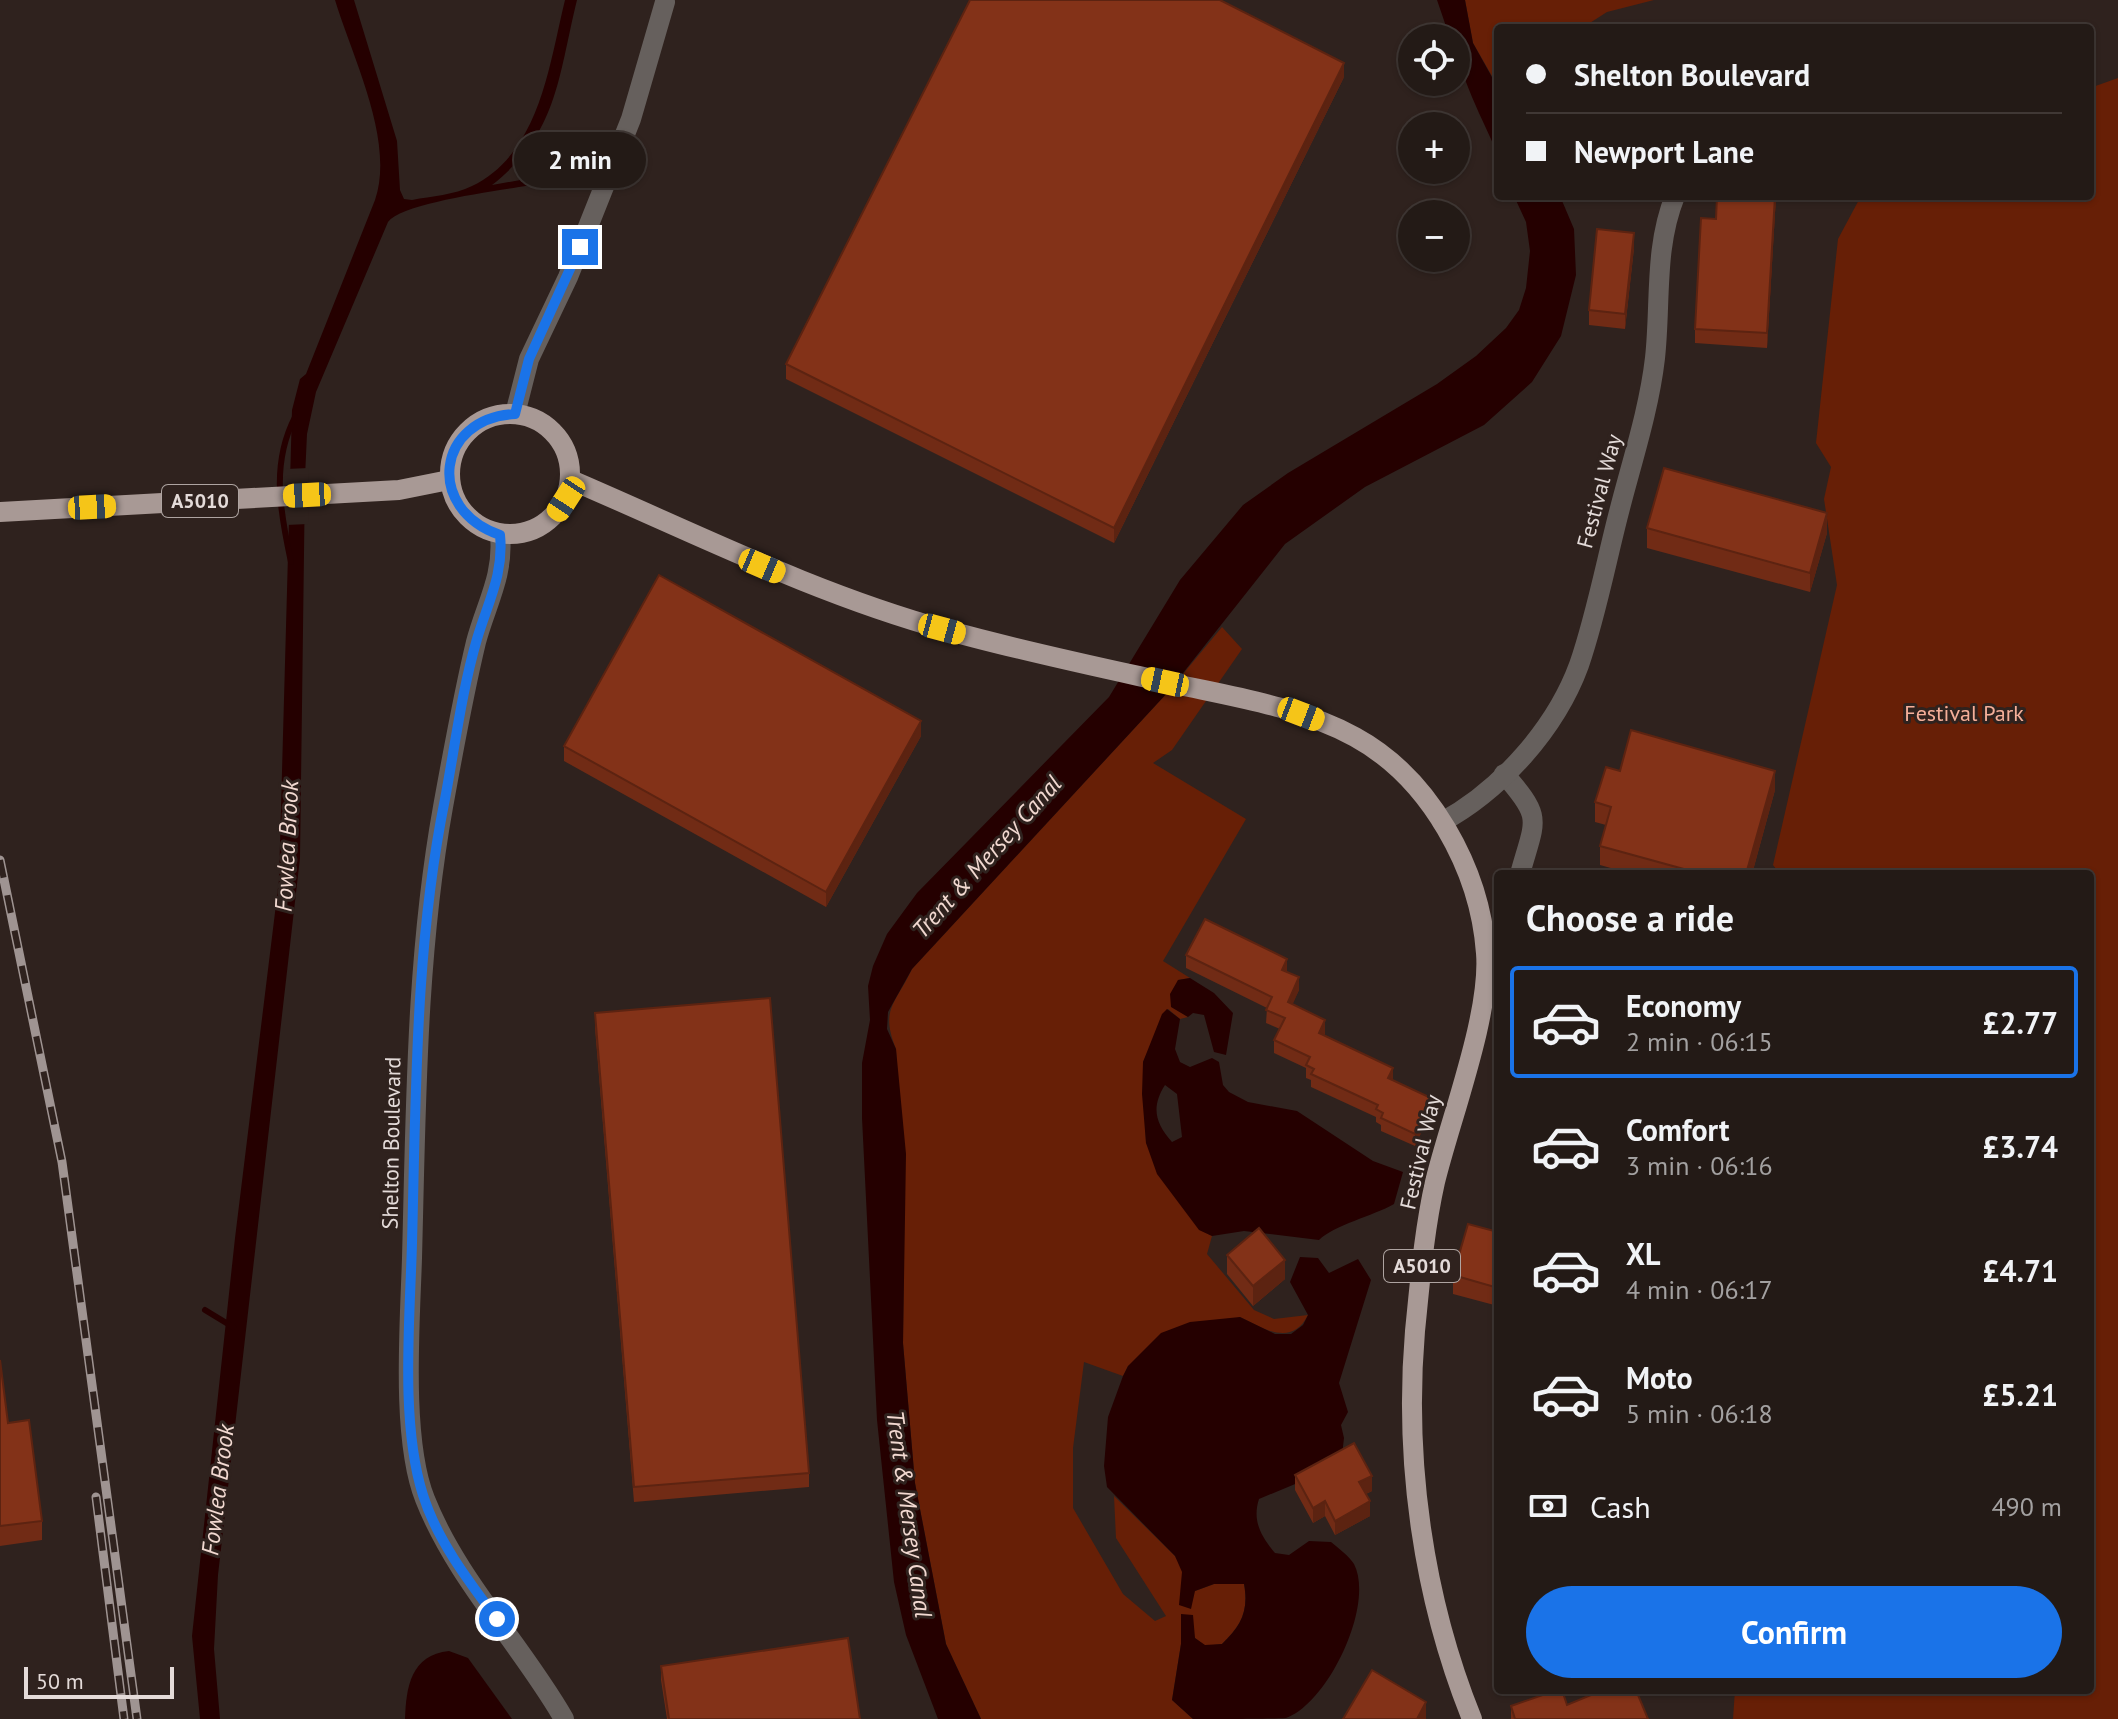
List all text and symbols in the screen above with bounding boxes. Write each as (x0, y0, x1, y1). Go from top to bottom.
map controls (1398, 24, 1470, 272)
button: locate (1398, 24, 1470, 96)
text: Shelton Boulevard (1574, 55, 1810, 94)
button: + (1398, 112, 1470, 184)
callout: 2 min (514, 131, 646, 187)
text: Newport Lane (1574, 132, 1754, 171)
text: 2 min (548, 143, 612, 176)
button: − (1398, 200, 1470, 272)
route end (562, 229, 598, 265)
street label: Festival Way (1570, 430, 1628, 551)
car (543, 472, 589, 526)
car (282, 482, 332, 508)
road number: A5010 (162, 485, 238, 517)
car (67, 494, 117, 520)
car (735, 546, 789, 586)
car (916, 611, 968, 647)
car (1139, 665, 1191, 699)
car (1274, 694, 1328, 734)
park label: Festival Park (1904, 699, 2024, 727)
water label: Trent & Mersey Canal (905, 768, 1068, 945)
water label: Fowlea Brook (268, 778, 305, 913)
text: Choose a ride (1526, 894, 1734, 941)
icon: car (1530, 986, 1602, 1058)
text: Economy (1626, 986, 1741, 1025)
text: £2.77 (1983, 1003, 2058, 1042)
text: 2 min · 06:15 (1626, 1025, 1773, 1058)
street label: Shelton Boulevard (375, 1056, 407, 1230)
street label: Festival Way (1393, 1091, 1447, 1212)
icon: car (1530, 1110, 1602, 1182)
text: Comfort (1626, 1110, 1729, 1149)
text: £3.74 (1983, 1127, 2058, 1166)
text: 3 min · 06:16 (1626, 1149, 1773, 1182)
icon: car (1530, 1234, 1602, 1306)
text: XL (1626, 1234, 1660, 1273)
road number: A5010 (1384, 1250, 1460, 1282)
text: £4.71 (1983, 1251, 2058, 1290)
text: 4 min · 06:17 (1626, 1273, 1773, 1306)
icon: car (1530, 1358, 1602, 1430)
text: Moto (1626, 1358, 1693, 1397)
text: £5.21 (1983, 1375, 2058, 1414)
text: 5 min · 06:18 (1626, 1397, 1773, 1430)
water label: Trent & Mersey Canal (880, 1408, 939, 1620)
water label: Fowlea Brook (194, 1422, 241, 1557)
icon: cash (1526, 1484, 1570, 1528)
text: Cash (1590, 1487, 1651, 1526)
text: 490 m (1991, 1490, 2062, 1523)
button: Confirm (1526, 1586, 2062, 1678)
route start (479, 1601, 515, 1637)
scale bar (24, 1663, 174, 1699)
text: 50 m (36, 1667, 84, 1695)

